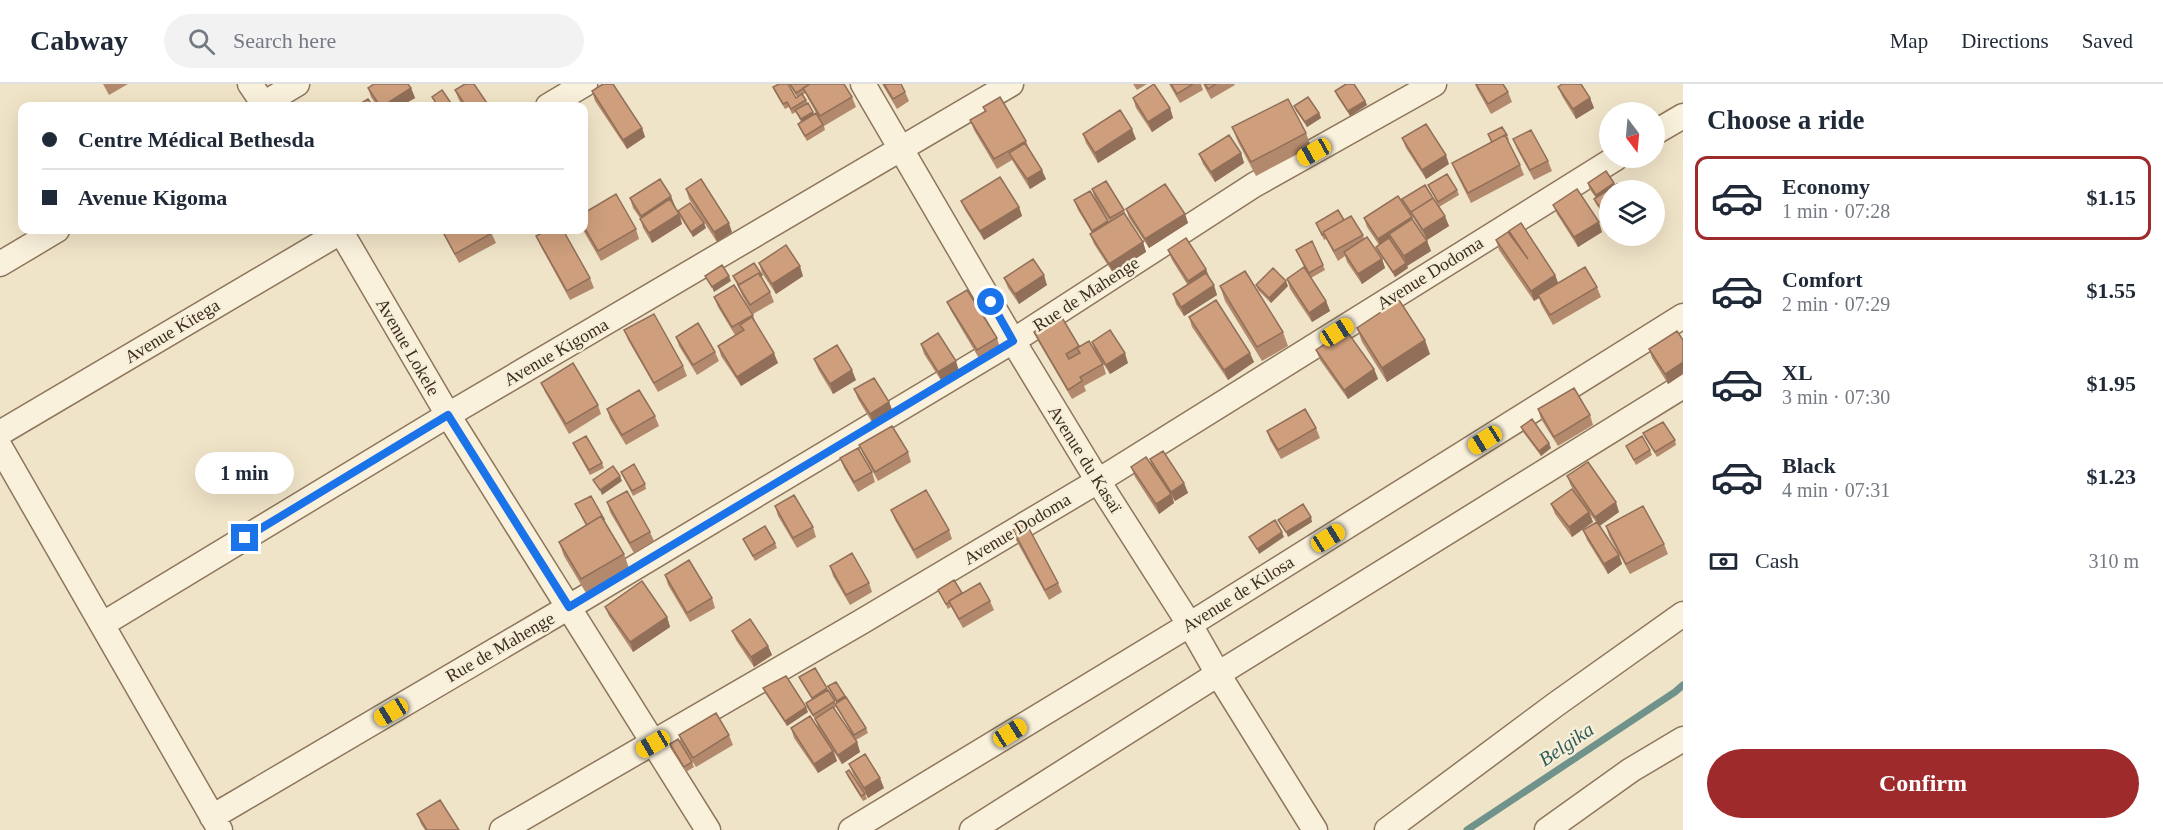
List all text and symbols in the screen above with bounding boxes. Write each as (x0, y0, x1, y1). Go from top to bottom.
search box (164, 14, 584, 68)
text: Cabway (30, 25, 128, 56)
icon: search (185, 25, 218, 58)
text: Search here (233, 28, 336, 53)
text: Map (1890, 29, 1928, 53)
text: Directions (1961, 29, 2049, 53)
text: Saved (2082, 29, 2133, 53)
north arrow (1599, 102, 1665, 168)
map controls (1599, 102, 1665, 246)
text: Choose a ride (1707, 105, 1865, 135)
text: Centre Médical Bethesda (78, 127, 315, 152)
car (1294, 135, 1334, 169)
icon: car (1710, 171, 1764, 225)
text: Economy (1782, 174, 1870, 199)
button: layers (1599, 180, 1665, 246)
text: Avenue Kigoma (78, 185, 227, 210)
text: $1.15 (2087, 185, 2136, 210)
text: 1 min · 07:28 (1782, 200, 1890, 222)
street label: Avenue Dodoma (1373, 232, 1487, 314)
street label: Rue de Mahenge (1029, 252, 1143, 336)
icon: car (1710, 264, 1764, 318)
text: Comfort (1782, 267, 1863, 292)
text: $1.55 (2087, 278, 2136, 303)
route start (977, 288, 1004, 315)
text: 2 min · 07:29 (1782, 293, 1890, 315)
street label: Avenue Kitega (121, 295, 223, 367)
street label: Avenue Lokele (372, 295, 444, 399)
street label: Avenue Kigoma (500, 314, 612, 390)
car (1317, 315, 1357, 349)
icon: car (1710, 357, 1764, 411)
text: XL (1782, 360, 1813, 385)
text: $1.95 (2087, 371, 2136, 396)
text: 3 min · 07:30 (1782, 386, 1890, 408)
street label: Avenue du Kasaï (1044, 402, 1126, 516)
car (1465, 423, 1505, 457)
icon: car (1710, 450, 1764, 504)
callout: 1 min (196, 451, 294, 493)
text: Black (1782, 453, 1836, 478)
text: 1 min (220, 462, 269, 484)
text: $1.23 (2087, 464, 2136, 489)
text: 4 min · 07:31 (1782, 479, 1890, 501)
street label: Avenue Dodoma (960, 489, 1074, 569)
car (1308, 521, 1348, 555)
route end (231, 524, 258, 551)
icon: cash (1707, 545, 1740, 578)
text: Cash (1755, 548, 1799, 573)
text: 310 m (2088, 550, 2139, 572)
street label: Avenue de Kilosa (1179, 552, 1297, 636)
street label: Rue de Mahenge (442, 608, 558, 686)
car (371, 695, 411, 729)
car (990, 716, 1030, 750)
water label: Belgika (1535, 718, 1598, 771)
car (633, 727, 673, 761)
button: Confirm (1707, 749, 2139, 818)

